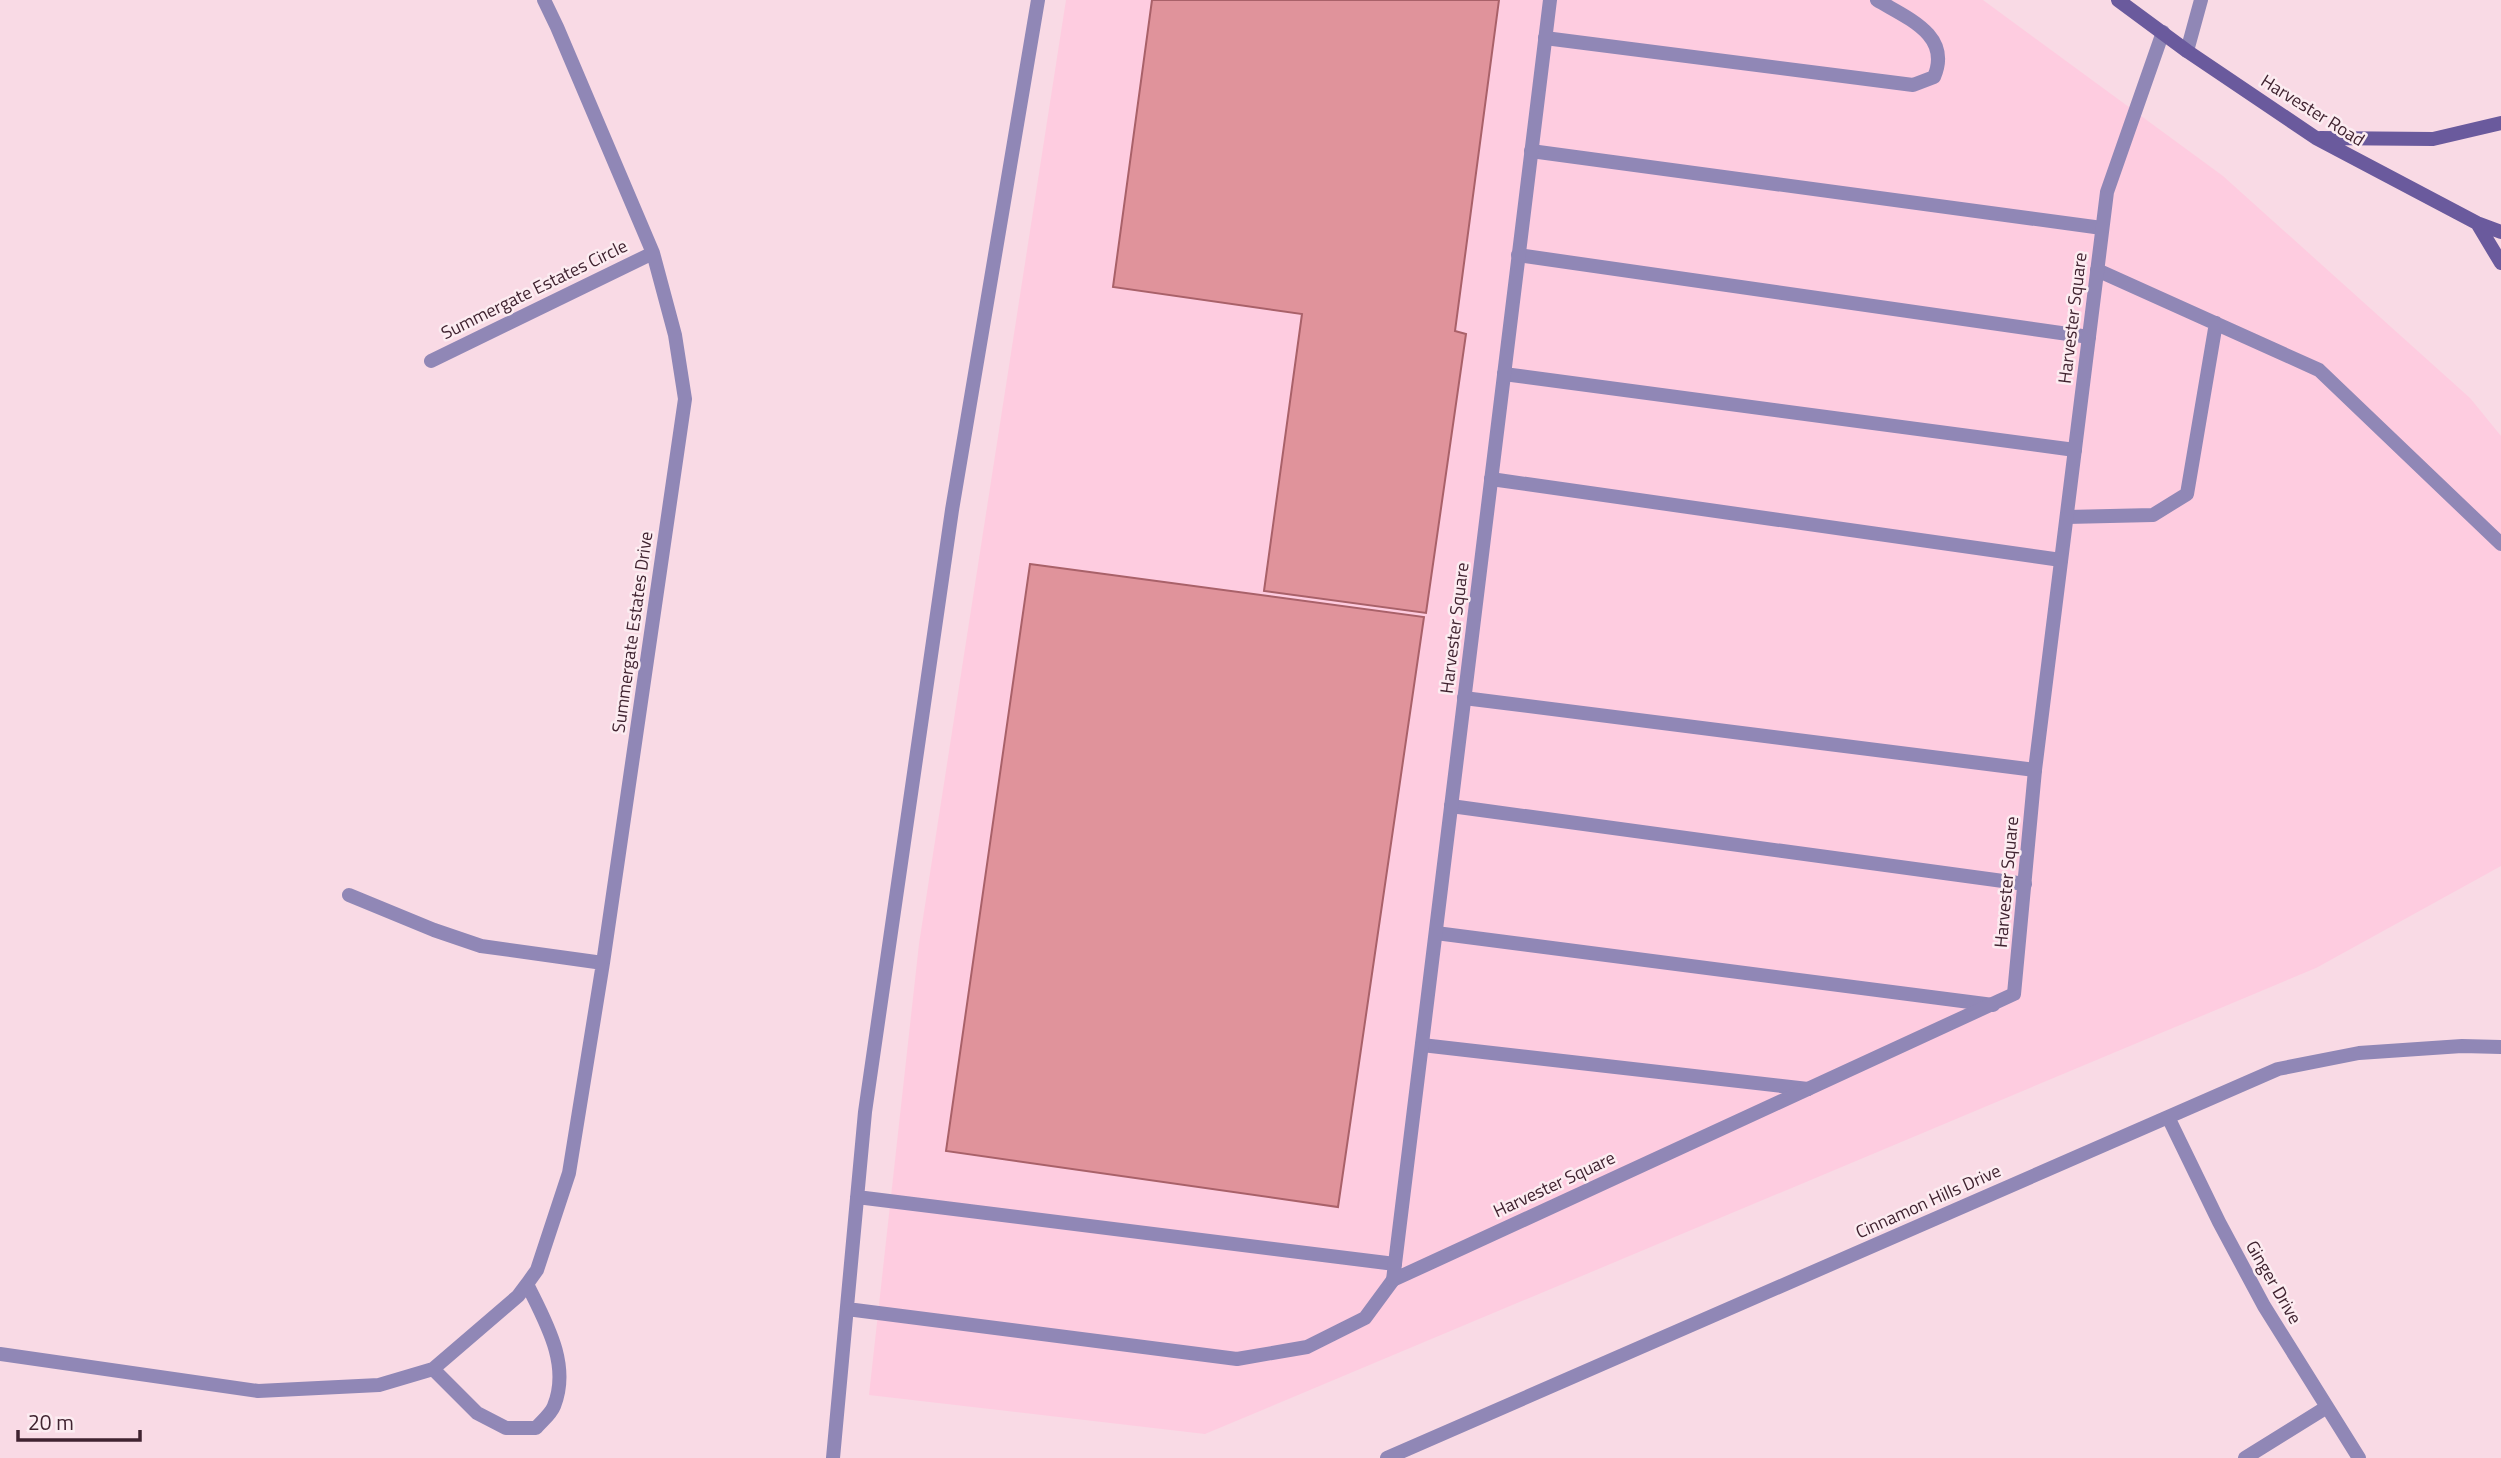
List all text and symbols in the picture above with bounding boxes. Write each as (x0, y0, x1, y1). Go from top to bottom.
street label: Harvester Road (2256, 67, 2370, 153)
street label: Summergate Estates Circle (436, 232, 632, 346)
street label: Harvester Square (2051, 251, 2093, 385)
street label: Summergate Estates Drive (605, 530, 659, 734)
street label: Harvester Square (1433, 561, 1475, 695)
street label: Harvester Square (1987, 815, 2025, 949)
street label: Harvester Square (1489, 1144, 1619, 1224)
street label: Cinnamon Hills Drive (1851, 1157, 2005, 1245)
street label: Ginger Drive (2239, 1235, 2309, 1329)
scale bar (18, 1398, 140, 1442)
text: 20 m (28, 1406, 74, 1438)

